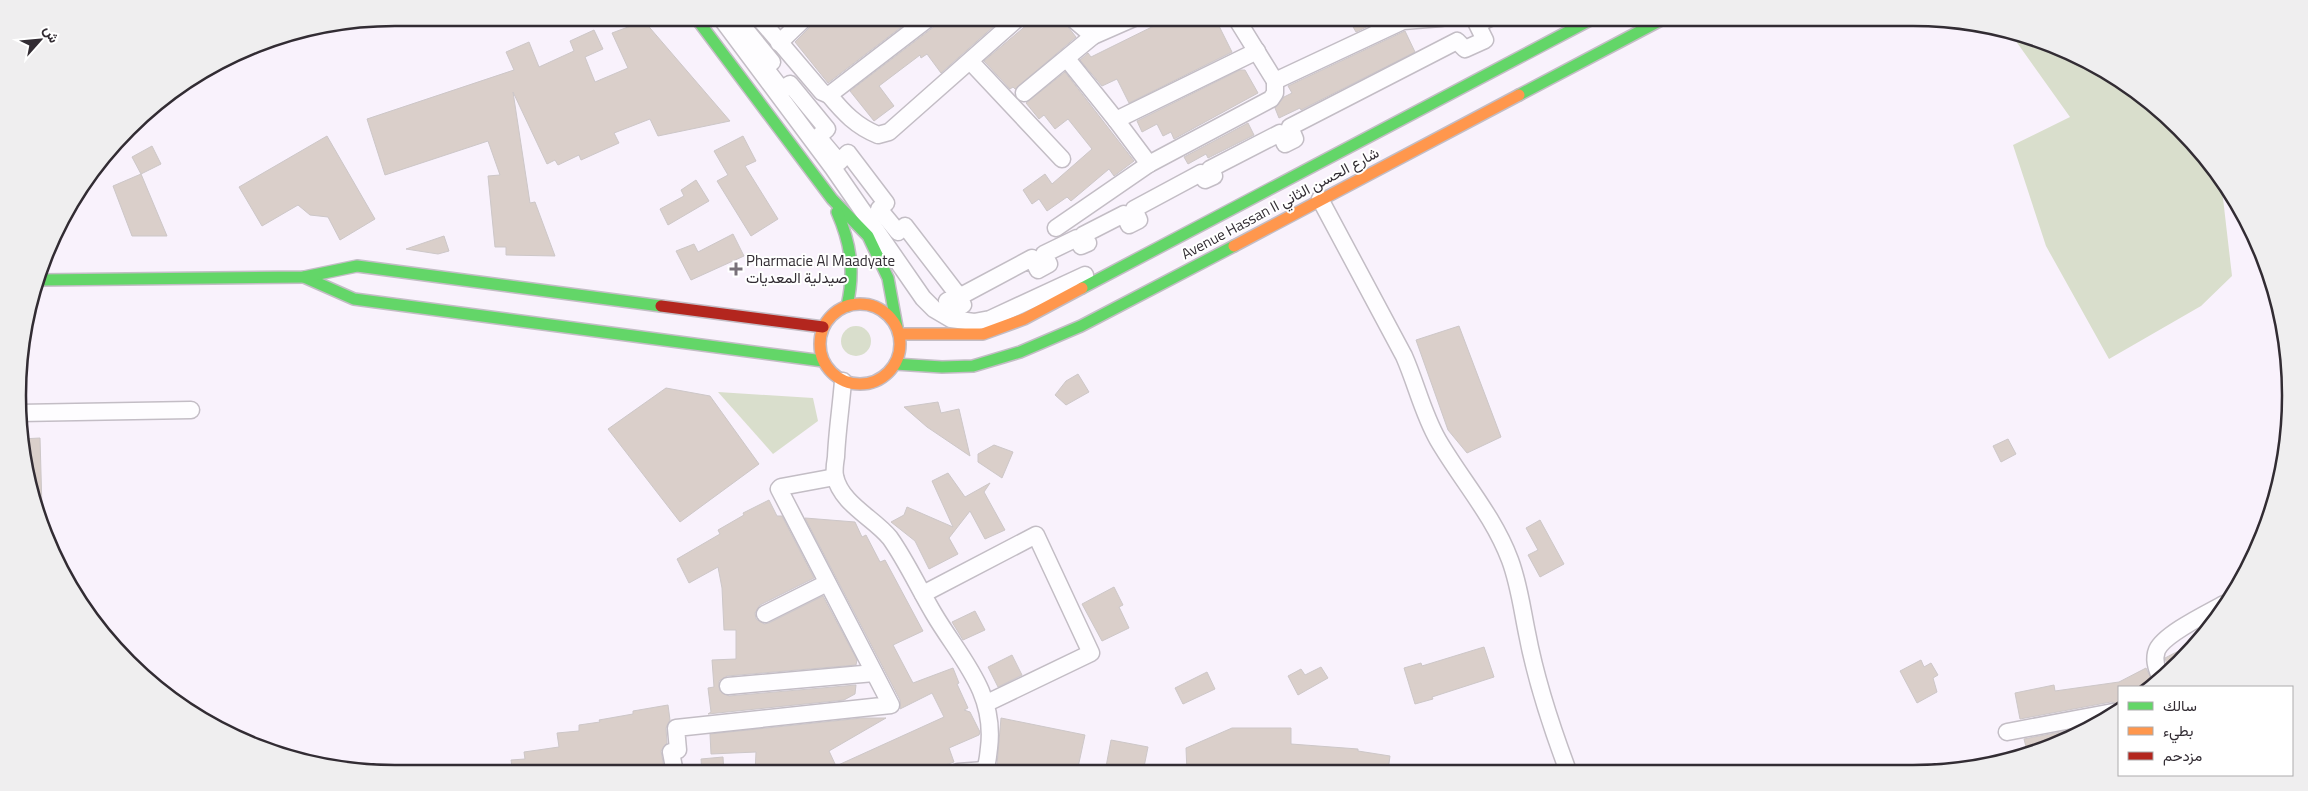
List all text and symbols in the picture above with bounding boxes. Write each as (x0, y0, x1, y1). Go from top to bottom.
north arrow (15, 15, 65, 65)
text: ش (39, 22, 65, 46)
street label: Avenue Hassan II شارع الحسن الثاني (1177, 141, 1384, 267)
place label: Pharmacie Al Maadyate صيدلية المعديات (746, 249, 895, 289)
marker: Pharmacie Al Maadyate صيدلية المعديات (730, 263, 742, 275)
legend (2118, 686, 2293, 776)
text: سالك (2163, 694, 2197, 717)
text: بطيء (2163, 719, 2193, 744)
text: مزدحم (2163, 744, 2202, 767)

